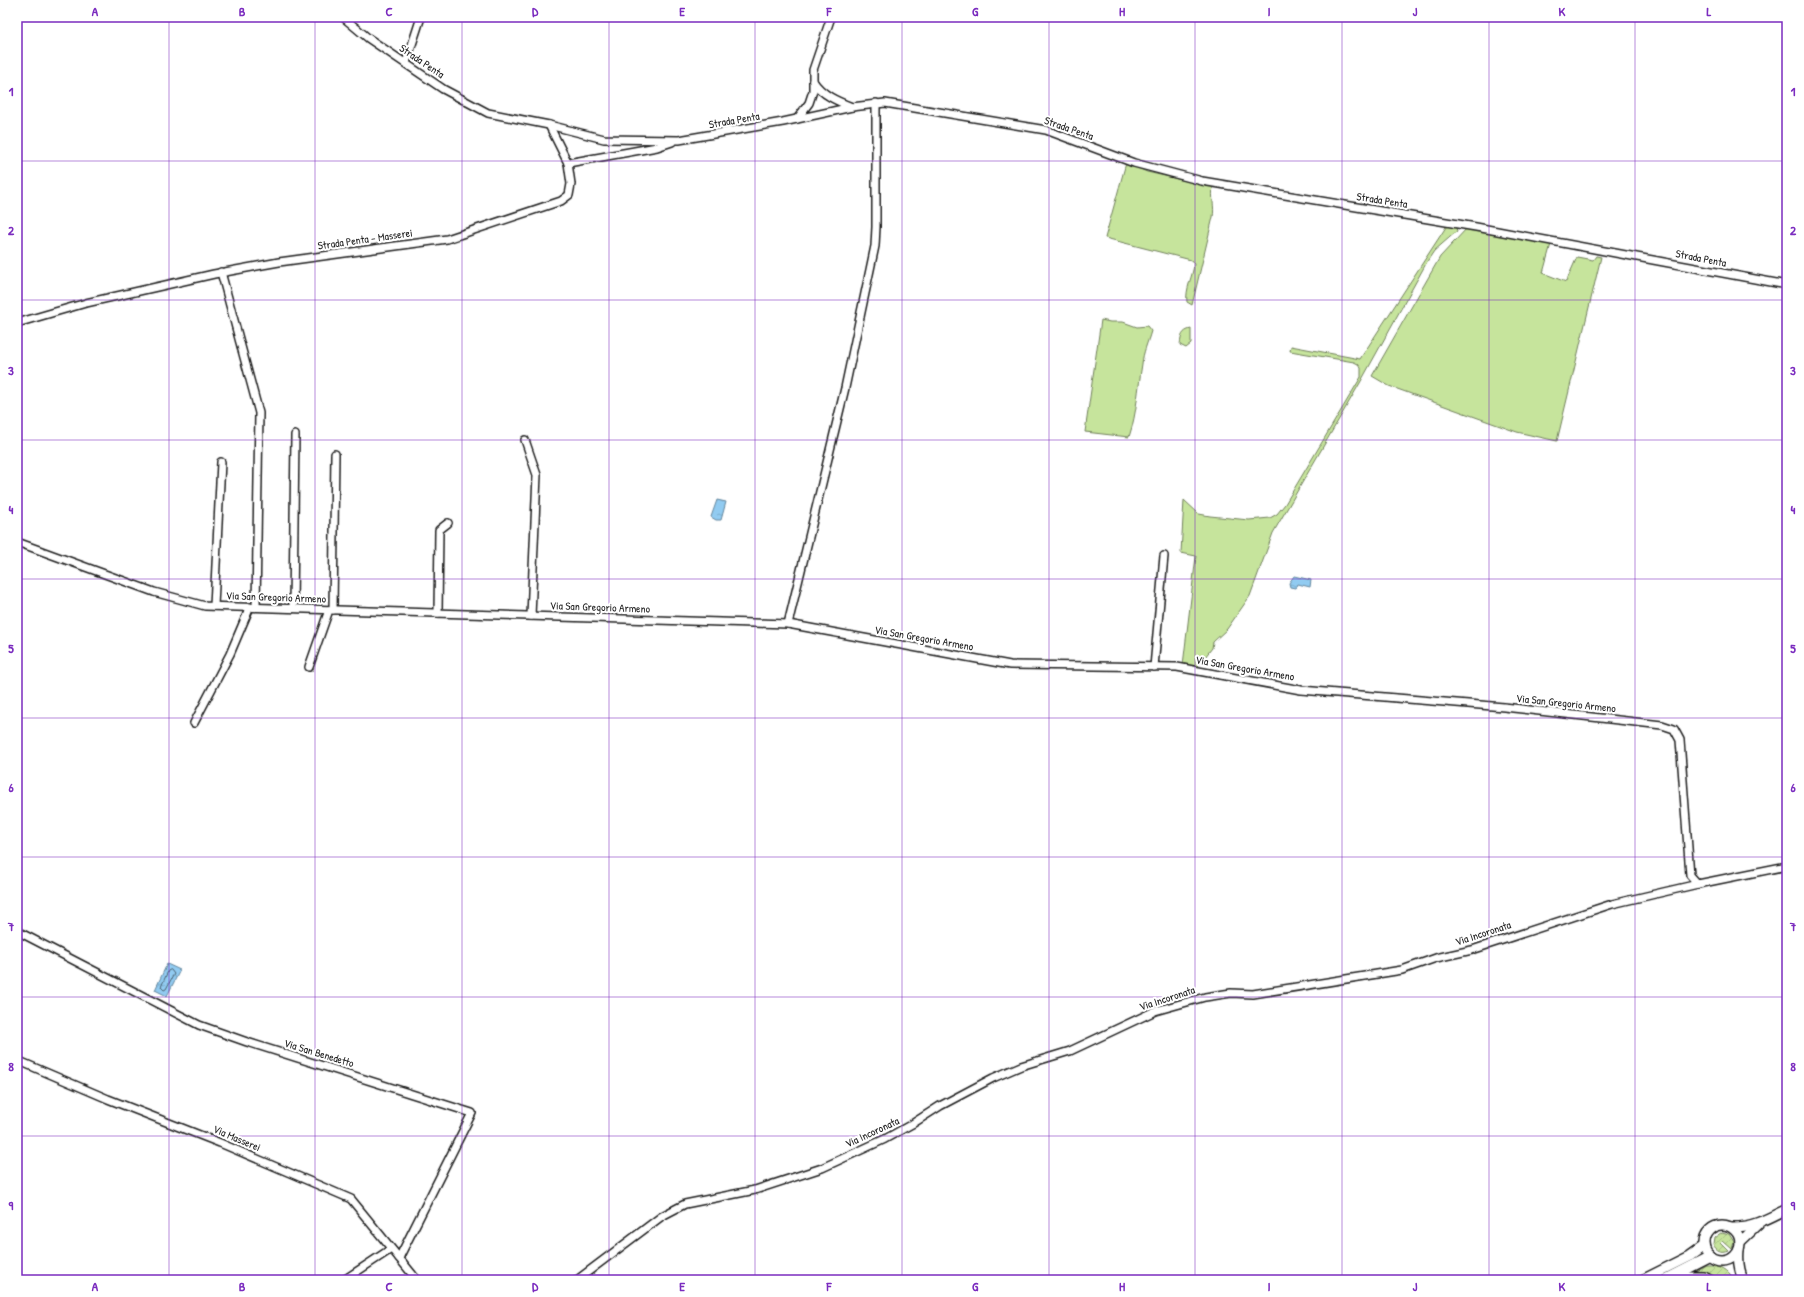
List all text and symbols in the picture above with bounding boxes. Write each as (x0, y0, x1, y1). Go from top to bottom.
text: A (92, 2, 99, 20)
text: B (239, 2, 246, 20)
text: C (385, 2, 393, 20)
text: D (532, 2, 539, 20)
text: E (679, 2, 685, 20)
text: F (826, 2, 833, 20)
text: G (972, 2, 979, 20)
text: H (1119, 2, 1125, 20)
text: I (1267, 2, 1271, 20)
text: J (1413, 2, 1418, 20)
text: K (1559, 2, 1566, 20)
text: L (1707, 2, 1712, 20)
street label: Strada Penta (397, 41, 448, 82)
text: 1 (9, 82, 14, 100)
text: 1 (1791, 82, 1796, 100)
street label: Strada Penta (708, 109, 761, 131)
street label: Strada Penta (1042, 113, 1096, 143)
street label: Strada Penta (1356, 189, 1409, 211)
text: 2 (8, 221, 15, 239)
text: 2 (1790, 221, 1797, 239)
street label: Strada Penta - Masserei (317, 225, 413, 253)
street label: Strada Penta (1675, 246, 1728, 270)
text: 3 (8, 361, 14, 379)
text: 3 (1790, 361, 1796, 379)
text: 4 (9, 500, 14, 518)
text: 4 (1791, 500, 1796, 518)
street label: Via San Gregorio Armeno (226, 588, 327, 606)
street label: Via San Gregorio Armeno (550, 598, 651, 616)
street label: Via San Gregorio Armeno (873, 622, 975, 654)
text: 5 (8, 639, 14, 657)
text: 5 (1790, 639, 1796, 657)
street label: Via San Gregorio Armeno (1194, 652, 1296, 684)
street label: Via San Gregorio Armeno (1515, 691, 1617, 715)
text: 6 (8, 778, 14, 796)
text: 6 (1790, 778, 1796, 796)
text: 7 (7, 917, 15, 935)
street label: Via Incoronata (1453, 917, 1513, 949)
text: 7 (1789, 917, 1797, 935)
street label: Via Incoronata (1137, 982, 1197, 1014)
street label: Via San Benedetto (282, 1036, 356, 1070)
text: 8 (8, 1057, 14, 1075)
text: 8 (1790, 1057, 1796, 1075)
street label: Via Incoronata (843, 1113, 902, 1151)
street label: Via Masserei (211, 1122, 263, 1154)
text: 9 (9, 1196, 14, 1214)
text: 9 (1791, 1196, 1796, 1214)
text: A (92, 1277, 99, 1295)
text: B (239, 1277, 246, 1295)
text: C (385, 1277, 393, 1295)
text: D (532, 1277, 539, 1295)
text: E (679, 1277, 685, 1295)
text: F (826, 1277, 833, 1295)
text: G (972, 1277, 979, 1295)
text: H (1119, 1277, 1125, 1295)
text: I (1267, 1277, 1271, 1295)
text: J (1413, 1277, 1418, 1295)
text: K (1559, 1277, 1566, 1295)
text: L (1707, 1277, 1712, 1295)

